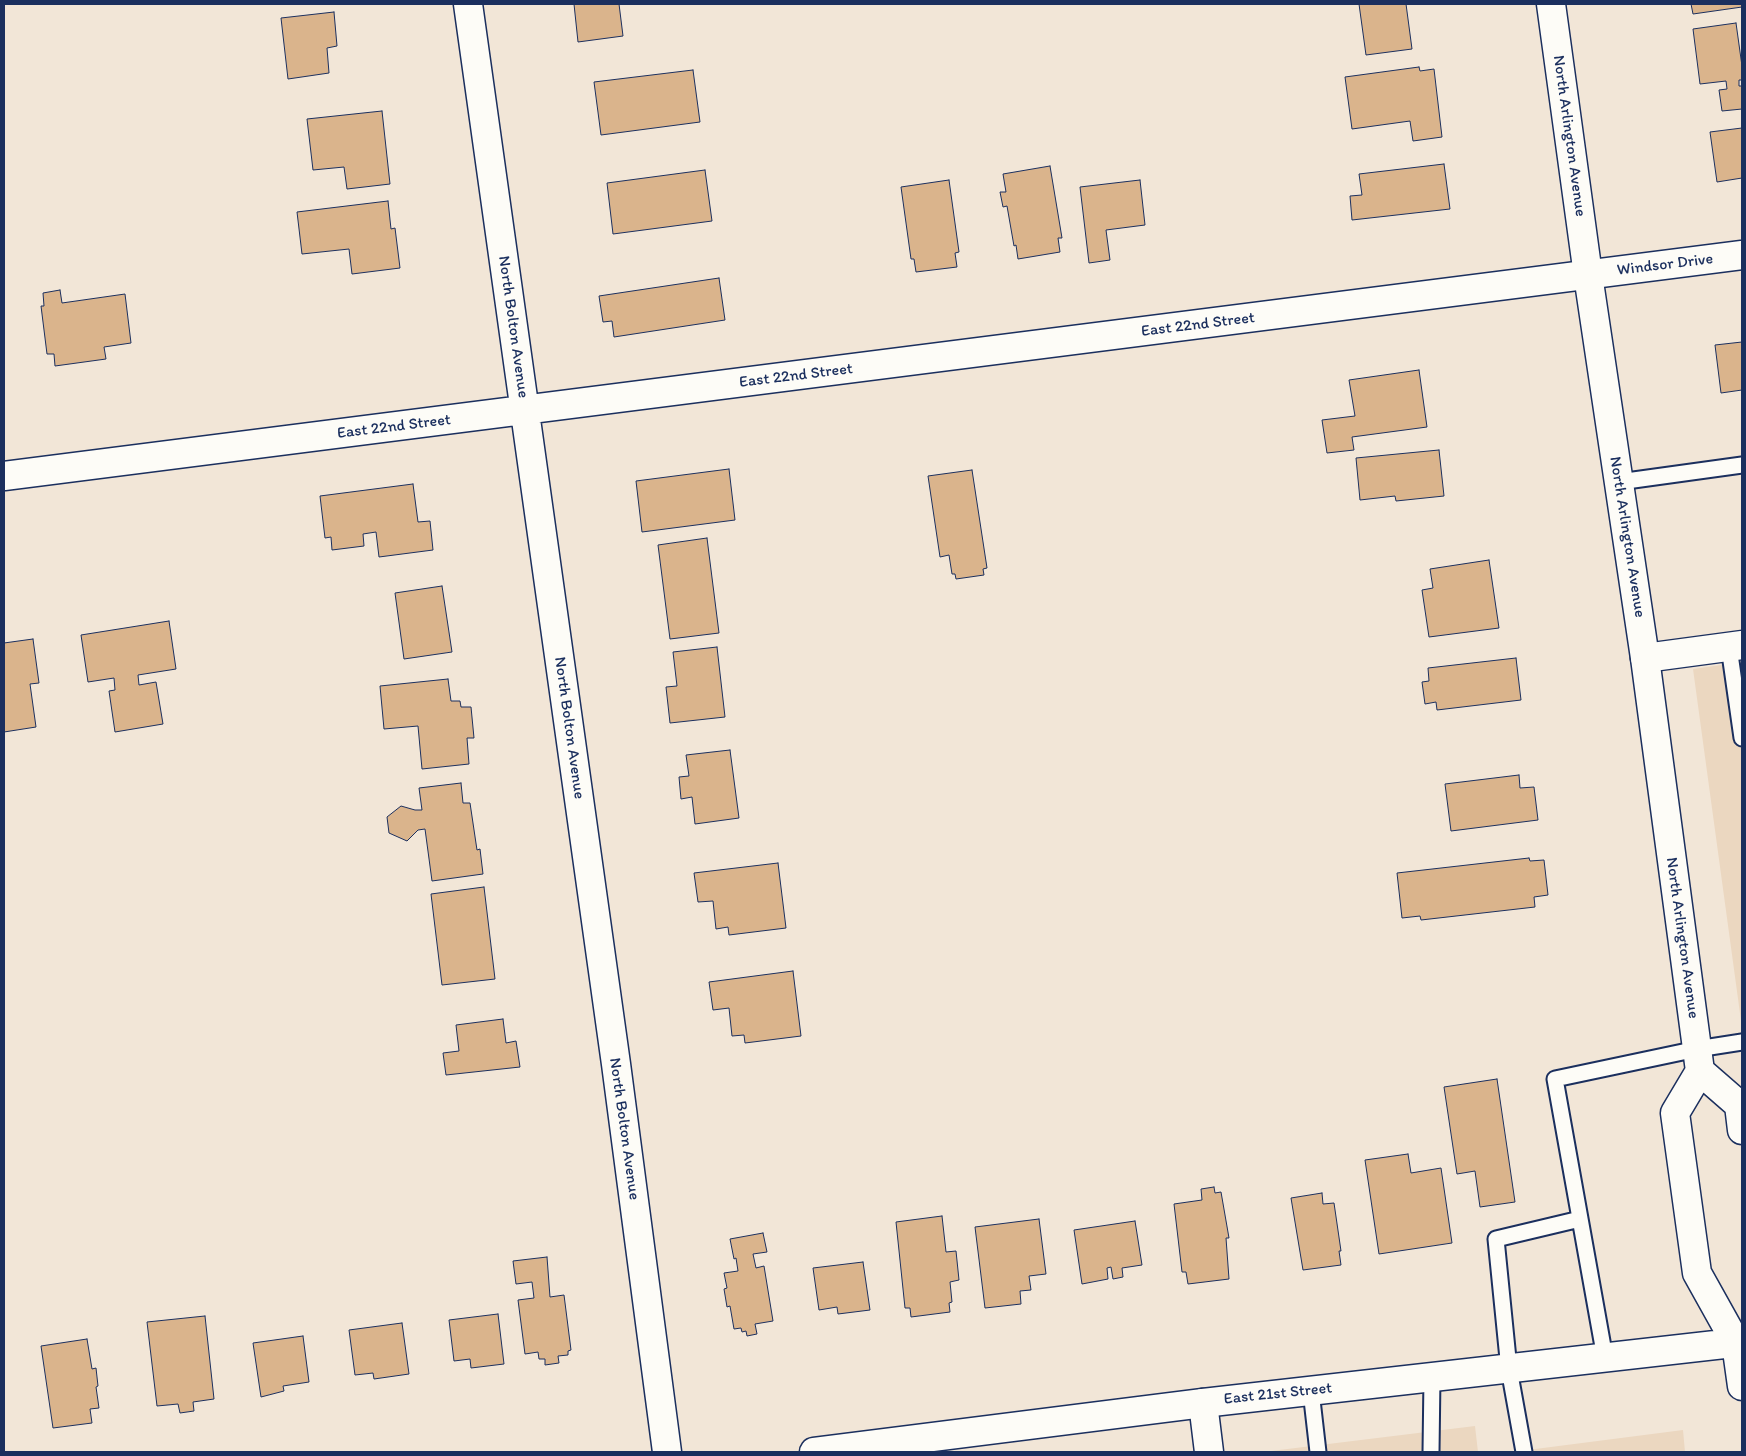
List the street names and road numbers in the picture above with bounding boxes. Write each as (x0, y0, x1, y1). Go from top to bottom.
street label: North Arlington Avenue (1548, 54, 1590, 218)
street label: Windsor Drive (1616, 250, 1714, 280)
street label: North Bolton Avenue (494, 255, 532, 399)
street label: East 22nd Street (1140, 309, 1256, 341)
street label: East 22nd Street (738, 360, 854, 392)
street label: East 22nd Street (336, 411, 452, 443)
street label: North Arlington Avenue (1605, 455, 1649, 619)
street label: North Bolton Avenue (550, 656, 588, 800)
street label: North Arlington Avenue (1661, 856, 1703, 1020)
street label: North Bolton Avenue (605, 1057, 643, 1201)
street label: East 21st Street (1223, 1379, 1333, 1409)

